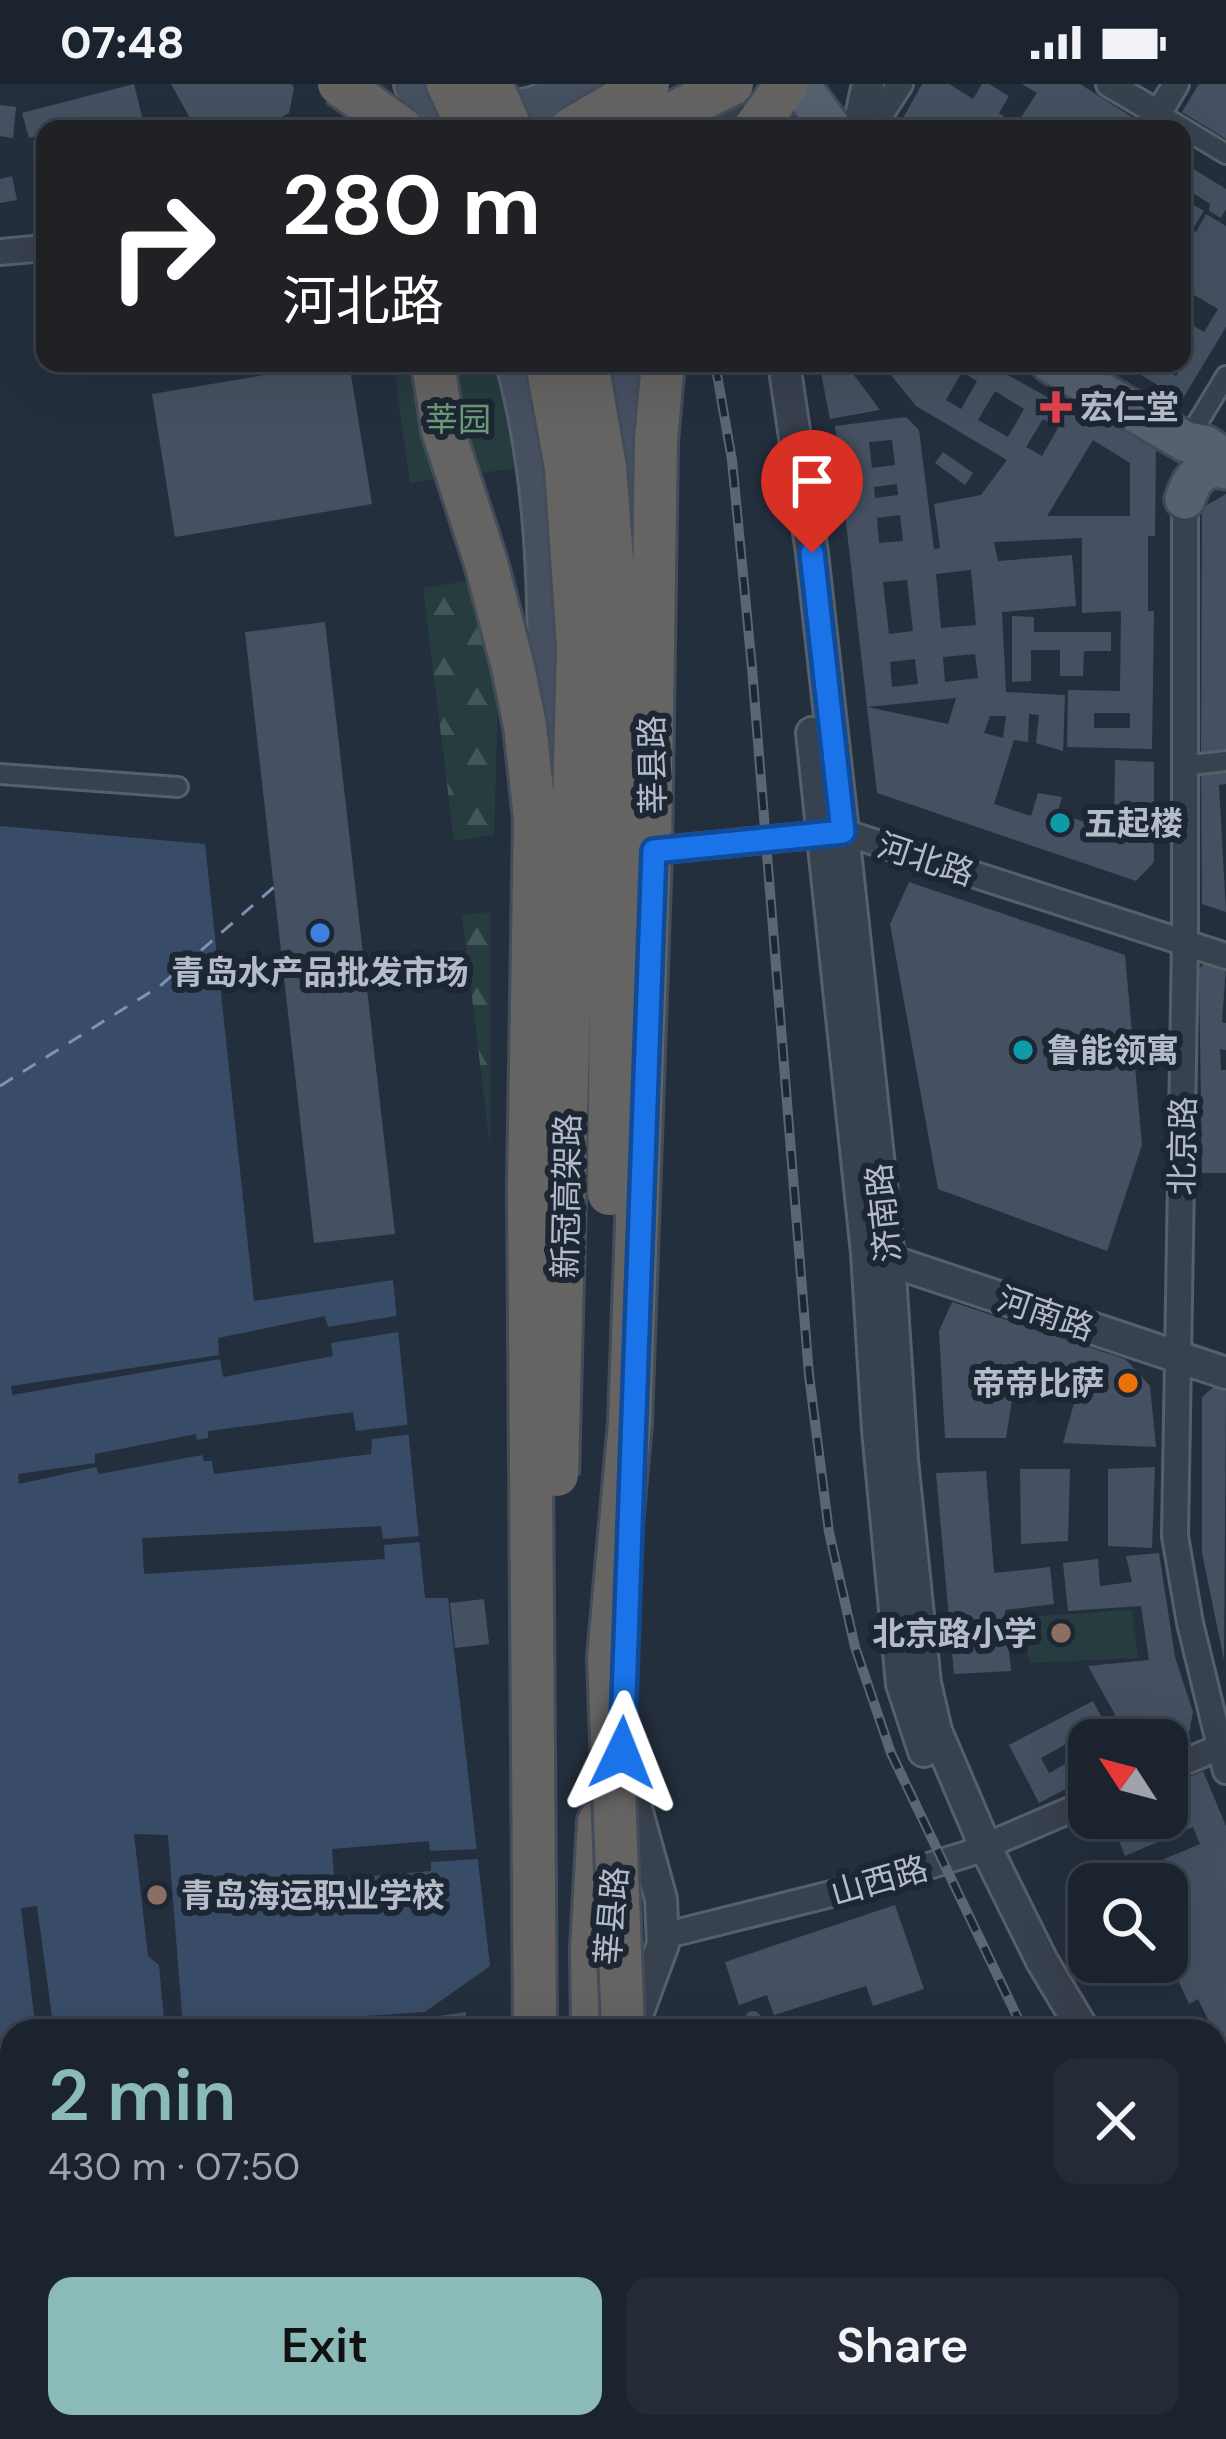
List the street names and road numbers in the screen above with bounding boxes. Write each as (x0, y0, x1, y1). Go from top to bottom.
street label: 莘县路 (630, 715, 675, 815)
street label: 河北路 (872, 824, 980, 895)
street label: 北京路 (1160, 1096, 1205, 1196)
street label: 新冠高架路 (544, 1113, 589, 1279)
street label: 济南路 (857, 1161, 910, 1264)
street label: 河南路 (992, 1277, 1100, 1350)
street label: 山西路 (826, 1846, 933, 1915)
street label: 莘县路 (586, 1865, 637, 1967)

